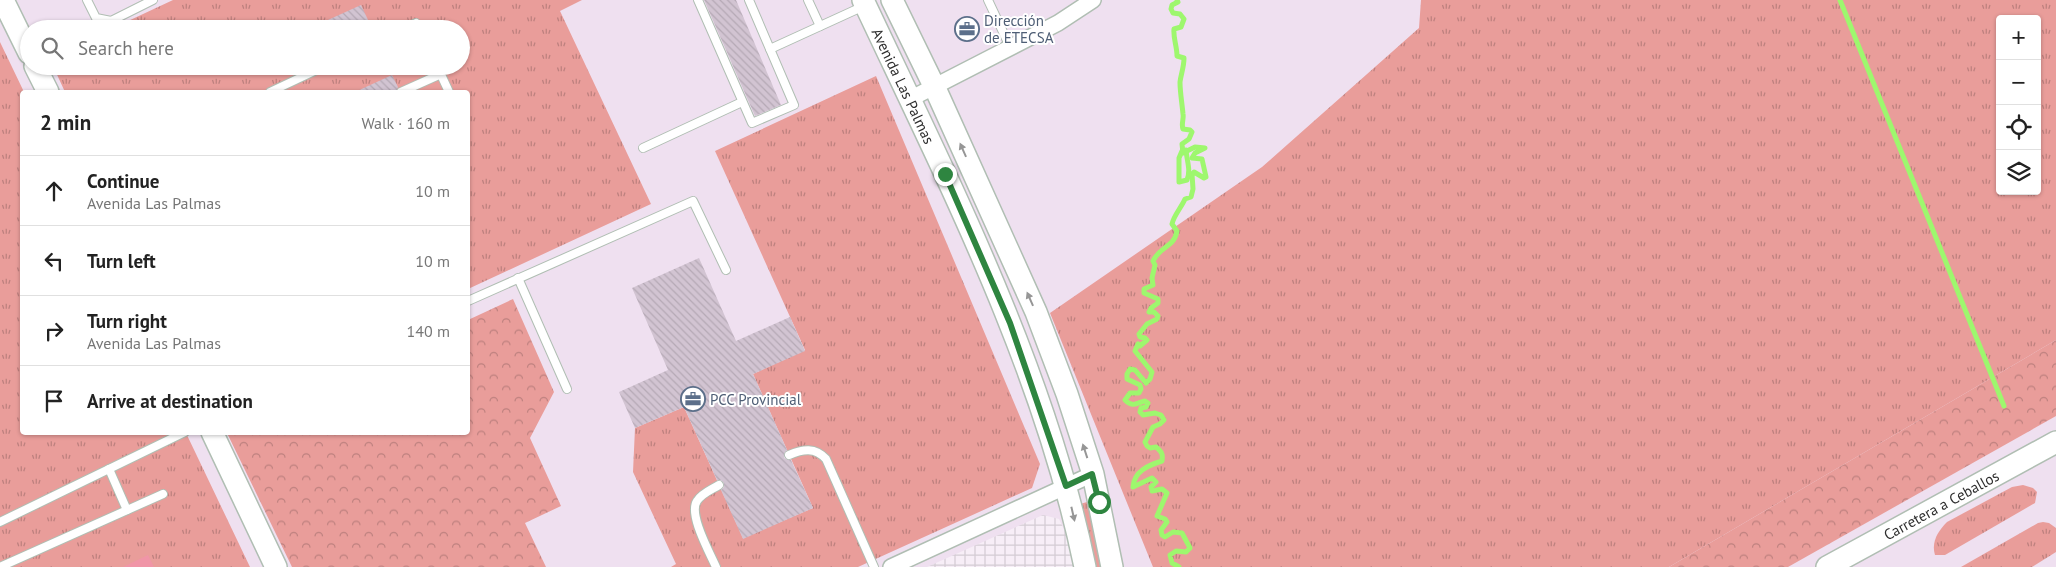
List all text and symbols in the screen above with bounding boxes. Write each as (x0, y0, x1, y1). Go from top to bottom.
place label: Dirección de ETECSA (984, 11, 1054, 47)
map controls (1996, 15, 2041, 195)
button: + (1996, 15, 2041, 60)
office icon: Dirección de ETECSA (954, 16, 980, 42)
search box (20, 20, 470, 75)
street label: Avenida Las Palmas (868, 25, 939, 147)
icon: search (38, 34, 66, 62)
text: Search here (78, 36, 174, 60)
button: − (1996, 60, 2041, 105)
button: locate (1996, 105, 2041, 150)
text: 2 min (40, 109, 91, 136)
text: Walk · 160 m (361, 113, 450, 133)
one-way arrow (959, 143, 967, 157)
button: layers (1996, 150, 2041, 195)
route end (934, 163, 957, 186)
text: Continue (87, 169, 159, 193)
icon: ahead (40, 177, 68, 205)
text: 10 m (415, 181, 450, 201)
text: Avenida Las Palmas (87, 193, 221, 213)
icon: left (40, 247, 68, 275)
text: Turn left (87, 249, 156, 273)
text: 10 m (415, 251, 450, 271)
one-way arrow (1026, 292, 1034, 306)
text: Turn right (87, 309, 167, 333)
icon: right (40, 317, 68, 345)
text: 140 m (407, 321, 450, 341)
text: Avenida Las Palmas (87, 333, 221, 353)
office icon: PCC Provincial (680, 386, 706, 412)
icon: arrive (40, 387, 68, 415)
text: Arrive at destination (87, 389, 253, 413)
place label: PCC Provincial (710, 390, 802, 409)
one-way arrow (1081, 444, 1089, 459)
street label: Carretera a Ceballos (1880, 466, 2002, 544)
route start (1088, 491, 1111, 514)
one-way arrow (1070, 506, 1078, 522)

